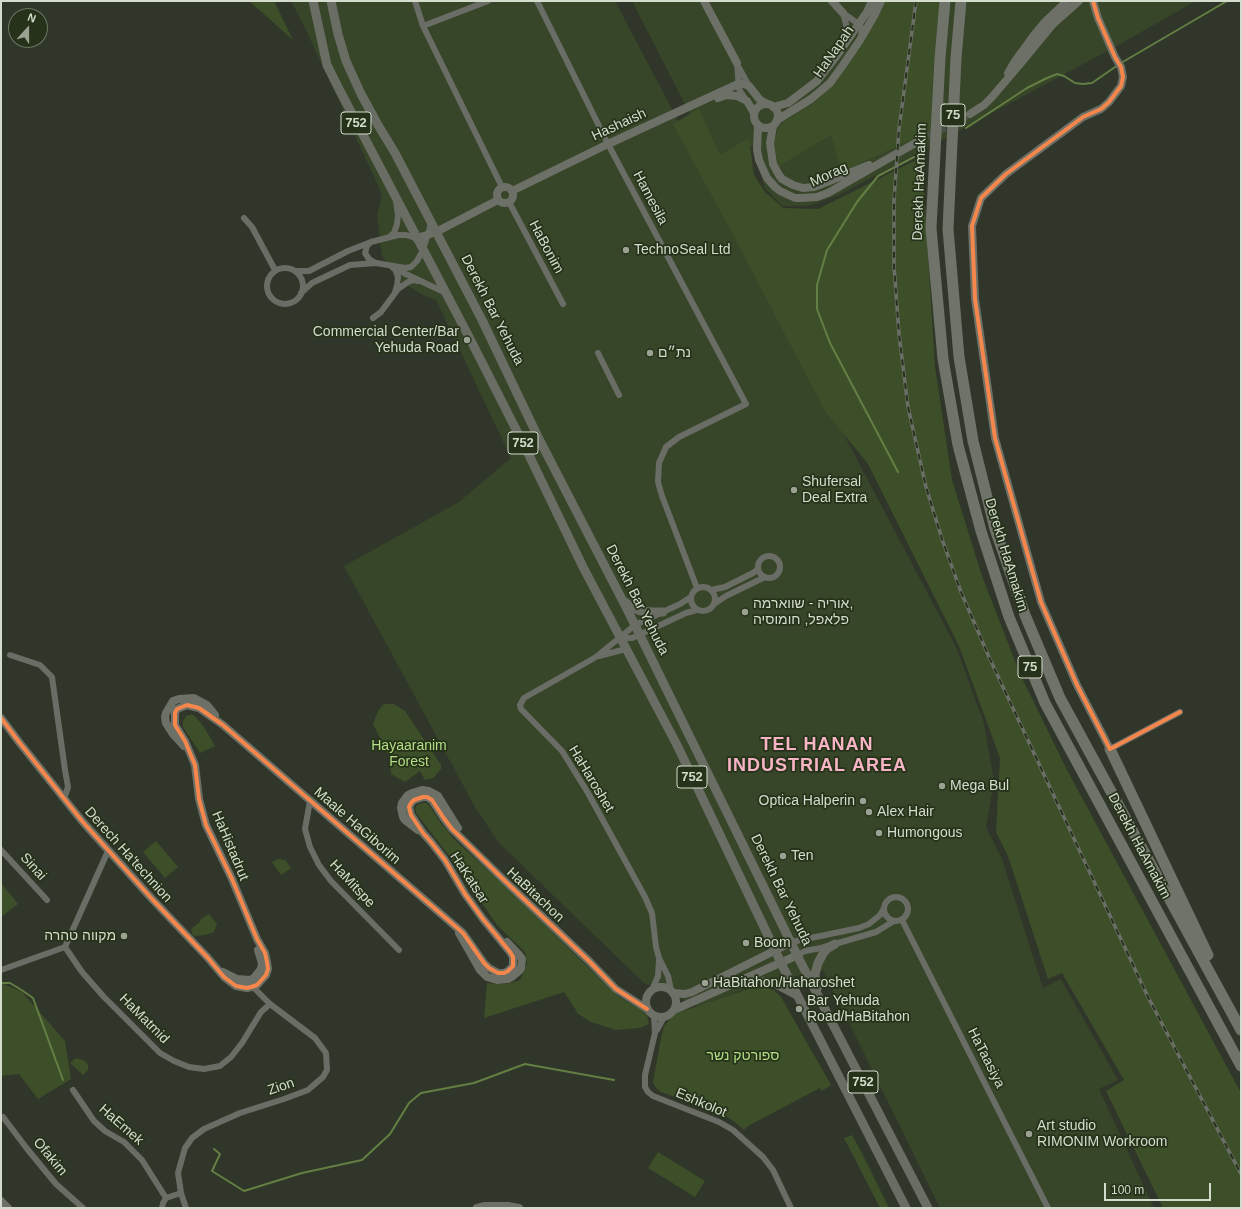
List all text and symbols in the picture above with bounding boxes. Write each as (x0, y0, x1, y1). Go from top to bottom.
north arrow (8, 8, 48, 48)
text: N (26, 11, 38, 25)
street label: HaNapah (810, 23, 858, 81)
road number: 75 (941, 104, 965, 126)
street label: Hashaish (589, 105, 649, 145)
road number: 752 (341, 112, 371, 134)
street label: Derekh HaAmakim (910, 123, 930, 241)
street label: Morag (807, 159, 851, 191)
street label: Hamesila (629, 168, 671, 228)
street label: HaBonim (525, 218, 567, 276)
place label: TechnoSeal Ltd (634, 242, 731, 258)
marker: TechnoSeal Ltd (621, 245, 631, 255)
street label: Derekh Bar Yehuda (457, 252, 527, 368)
place label: Commercial Center/Bar Yehuda Road (313, 324, 459, 356)
marker: Commercial Center/Bar Yehuda Road (462, 335, 472, 345)
place label: נת״ם (658, 345, 691, 361)
marker: נת״ם (645, 348, 655, 358)
road number: 752 (508, 432, 538, 454)
place label: Shufersal Deal Extra (802, 474, 867, 506)
marker: Shufersal Deal Extra (789, 485, 799, 495)
street label: Derekh HaAmakim (981, 496, 1031, 614)
street label: Derekh Bar Yehuda (602, 542, 672, 658)
place label: אוריה - שווארמה, פלאפל, חומוסיה (753, 596, 853, 628)
marker: אוריה - שווארמה, פלאפל, חומוסיה (740, 607, 750, 617)
road number: 75 (1018, 656, 1042, 678)
district label: TEL HANAN INDUSTRIAL AREA (727, 734, 907, 776)
park label: Hayaaranim Forest (371, 738, 447, 770)
street label: HaHaroshet (565, 743, 617, 815)
road number: 752 (677, 766, 707, 788)
place label: Mega Bul (950, 778, 1009, 794)
marker: Mega Bul (937, 781, 947, 791)
street label: Maale HaGiborim (310, 784, 404, 868)
street label: Derekh HaAmakim (1104, 790, 1174, 902)
place label: Optica Halperin (759, 793, 855, 809)
marker: Optica Halperin (858, 796, 868, 806)
street label: Derech Ha'technion (81, 804, 175, 906)
place label: Alex Hair (877, 804, 934, 820)
marker: Alex Hair (864, 807, 874, 817)
street label: HaHistadrut (208, 809, 252, 883)
place label: Humongous (887, 825, 962, 841)
marker: Humongous (874, 828, 884, 838)
street label: Derekh Bar Yehuda (747, 832, 815, 948)
place label: Ten (791, 848, 814, 864)
street label: HaKatsar (446, 849, 492, 907)
street label: Sinai (16, 850, 50, 884)
marker: Ten (778, 851, 788, 861)
street label: HaMitspe (326, 857, 378, 911)
street label: HaBitachon (503, 864, 567, 926)
place label: מקווה טהרה (44, 928, 116, 944)
marker: מקווה טהרה (119, 931, 129, 941)
place label: Boom (754, 935, 791, 951)
marker: Boom (741, 938, 751, 948)
place label: HaBitahon/Haharoshet (713, 975, 855, 991)
marker: HaBitahon/Haharoshet (700, 978, 710, 988)
street label: HaMatmid (116, 991, 172, 1047)
place label: Bar Yehuda Road/HaBitahon (807, 993, 910, 1026)
marker: Bar Yehuda Road/HaBitahon (794, 1004, 804, 1014)
street label: HaTaasiya (964, 1025, 1008, 1091)
park label: ספורטק נשר (707, 1048, 779, 1064)
road number: 752 (848, 1071, 878, 1093)
street label: Zion (265, 1075, 297, 1099)
street label: Eshkolot (673, 1085, 729, 1121)
street label: HaEmek (95, 1101, 147, 1149)
place label: Art studio RIMONIM Workroom (1037, 1118, 1167, 1150)
marker: Art studio RIMONIM Workroom (1024, 1129, 1034, 1139)
street label: Ofakim (29, 1135, 71, 1179)
scale bar (1106, 1175, 1213, 1201)
text: 100 m (1111, 1183, 1144, 1197)

